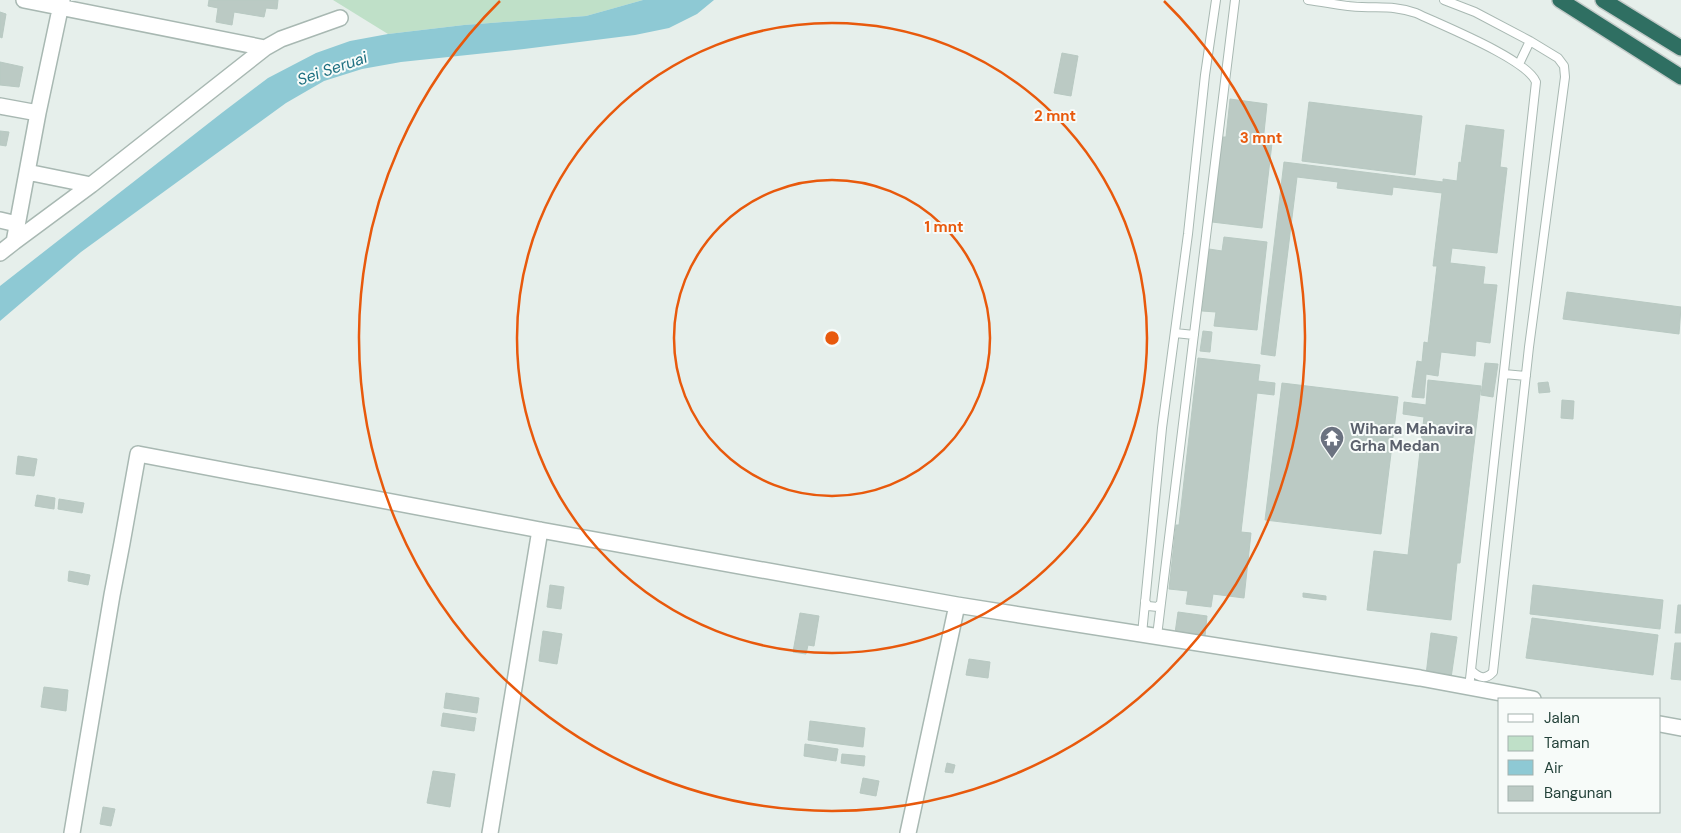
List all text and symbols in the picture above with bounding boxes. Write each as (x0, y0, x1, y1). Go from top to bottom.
water label: Sei Seruai (294, 46, 371, 90)
text: 2 mnt (1034, 106, 1076, 126)
text: 3 mnt (1240, 128, 1282, 148)
text: 1 mnt (925, 217, 963, 237)
centre of rings (823, 329, 841, 347)
place label: Wihara Mahavira Grha Medan (1350, 419, 1473, 456)
temple icon: Wihara Mahavira Grha Medan (1319, 425, 1345, 459)
legend (1498, 698, 1661, 813)
text: Jalan (1544, 708, 1580, 728)
text: Taman (1544, 733, 1590, 753)
text: Air (1544, 758, 1564, 778)
text: Bangunan (1544, 783, 1612, 803)

